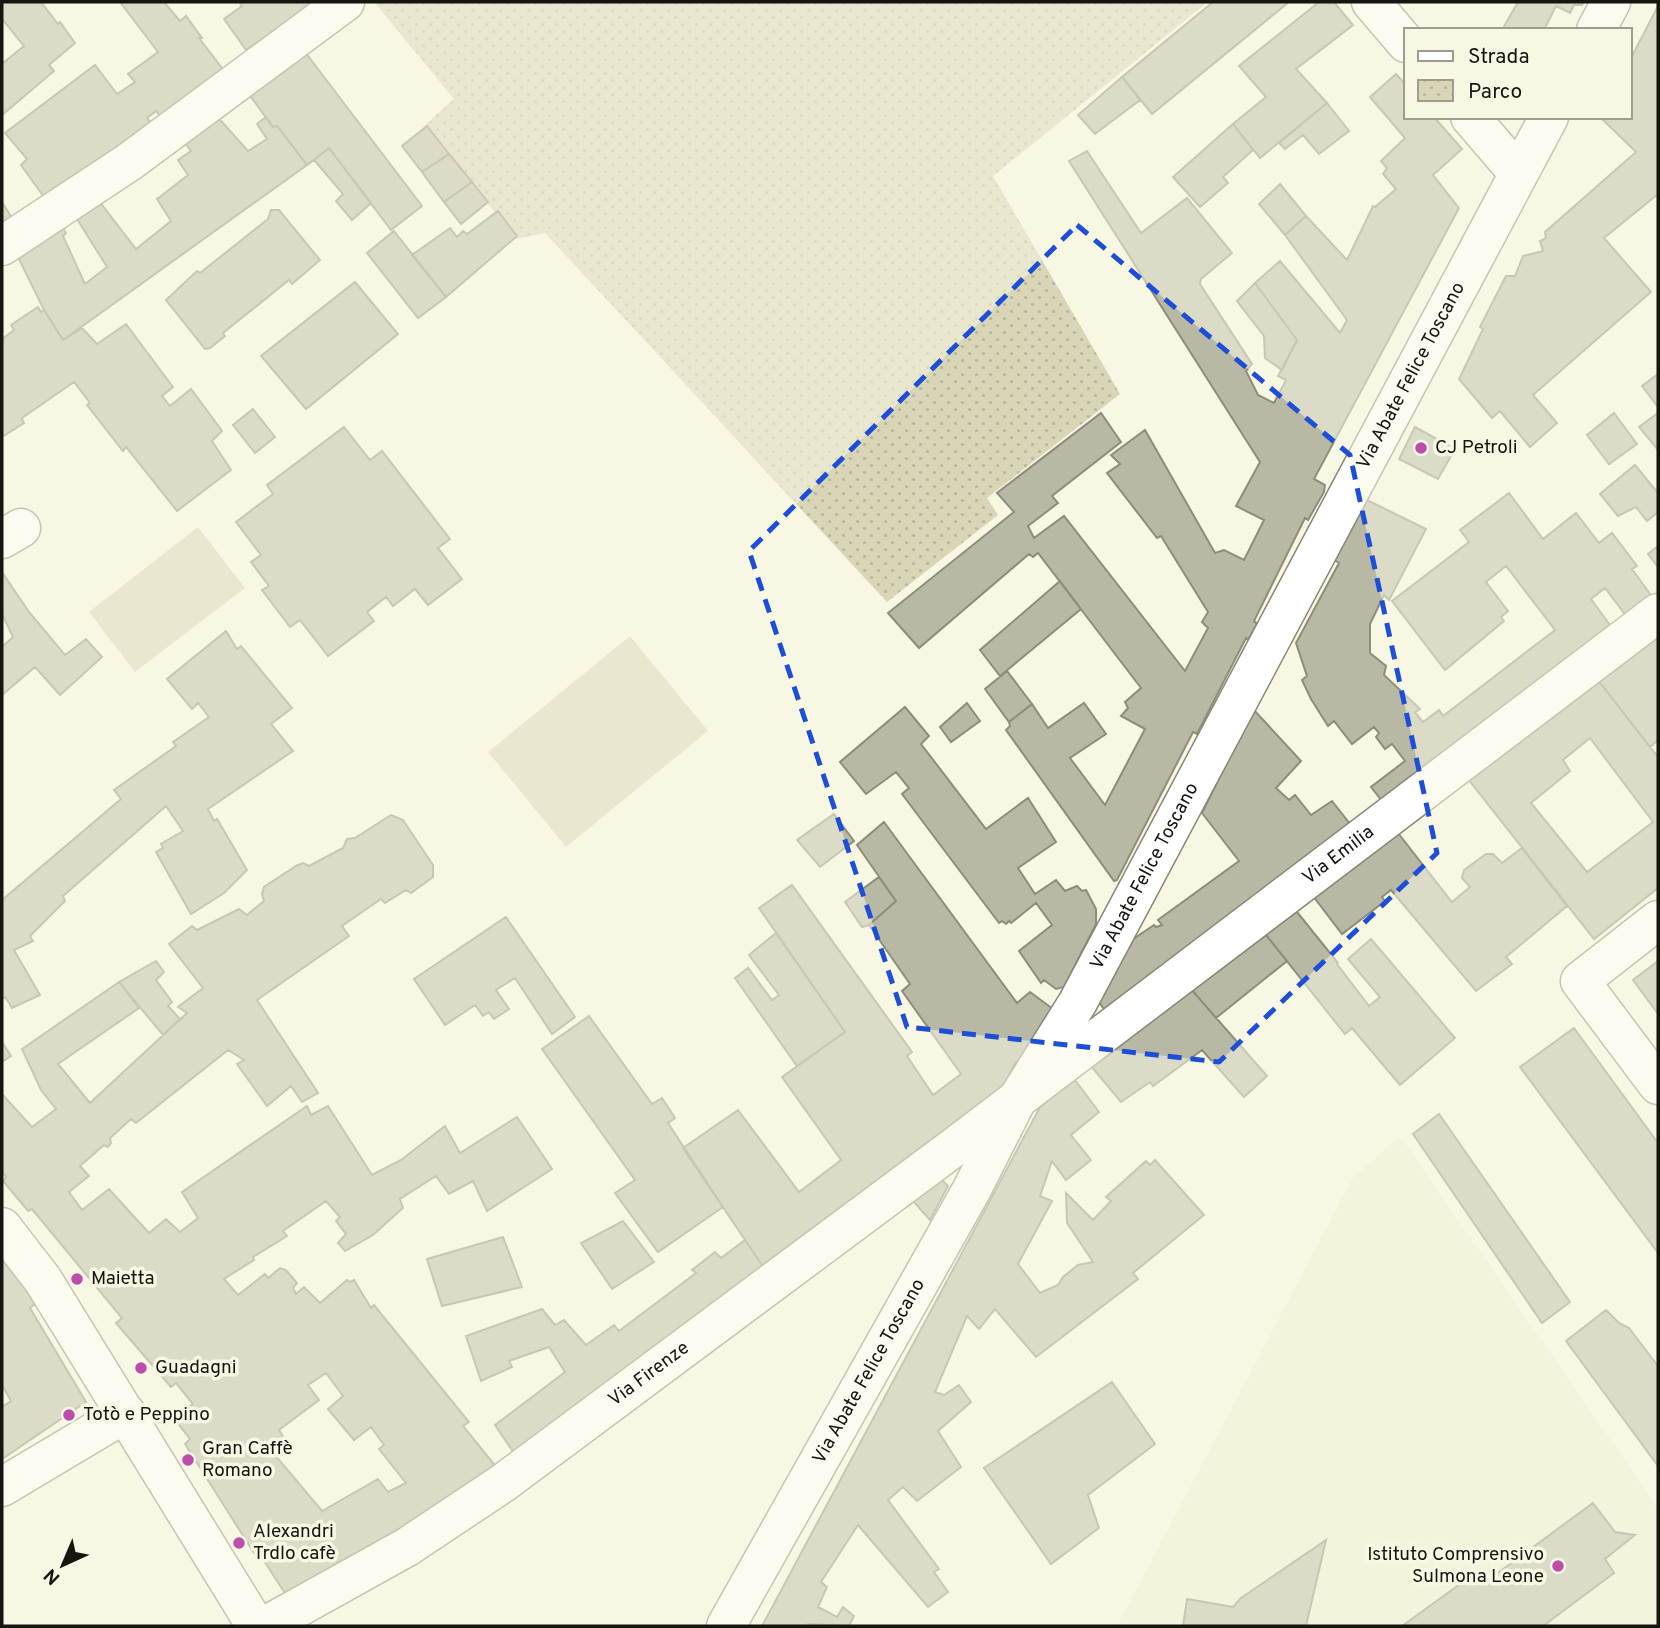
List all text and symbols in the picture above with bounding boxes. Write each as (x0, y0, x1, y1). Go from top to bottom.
legend (1404, 28, 1632, 119)
text: Strada (1468, 44, 1529, 71)
text: Parco (1468, 79, 1522, 106)
street label: Via Abate Felice Toscano (1352, 278, 1471, 474)
place label: CJ Petroli (1435, 436, 1518, 460)
marker: CJ Petroli (1413, 440, 1429, 456)
street label: Via Abate Felice Toscano (1085, 779, 1205, 974)
street label: Via Emilia (1298, 820, 1379, 890)
place label: Maietta (91, 1267, 154, 1291)
marker: Maietta (69, 1271, 85, 1287)
street label: Via Abate Felice Toscano (808, 1275, 931, 1468)
street label: Via Firenze (604, 1336, 694, 1412)
place label: Guadagni (155, 1356, 237, 1380)
marker: Guadagni (133, 1360, 149, 1376)
place label: Totò e Peppino (83, 1403, 210, 1427)
marker: Totò e Peppino (61, 1407, 77, 1423)
place label: Gran Caffè Romano (202, 1437, 293, 1483)
marker: Gran Caffè Romano (180, 1452, 196, 1468)
place label: Alexandri Trdlo cafè (253, 1520, 336, 1566)
north arrow (28, 1530, 98, 1600)
marker: Alexandri Trdlo cafè (231, 1535, 247, 1551)
place label: Istituto Comprensivo Sulmona Leone (1367, 1543, 1544, 1589)
marker: Istituto Comprensivo Sulmona Leone (1550, 1558, 1566, 1574)
text: N (39, 1562, 66, 1589)

